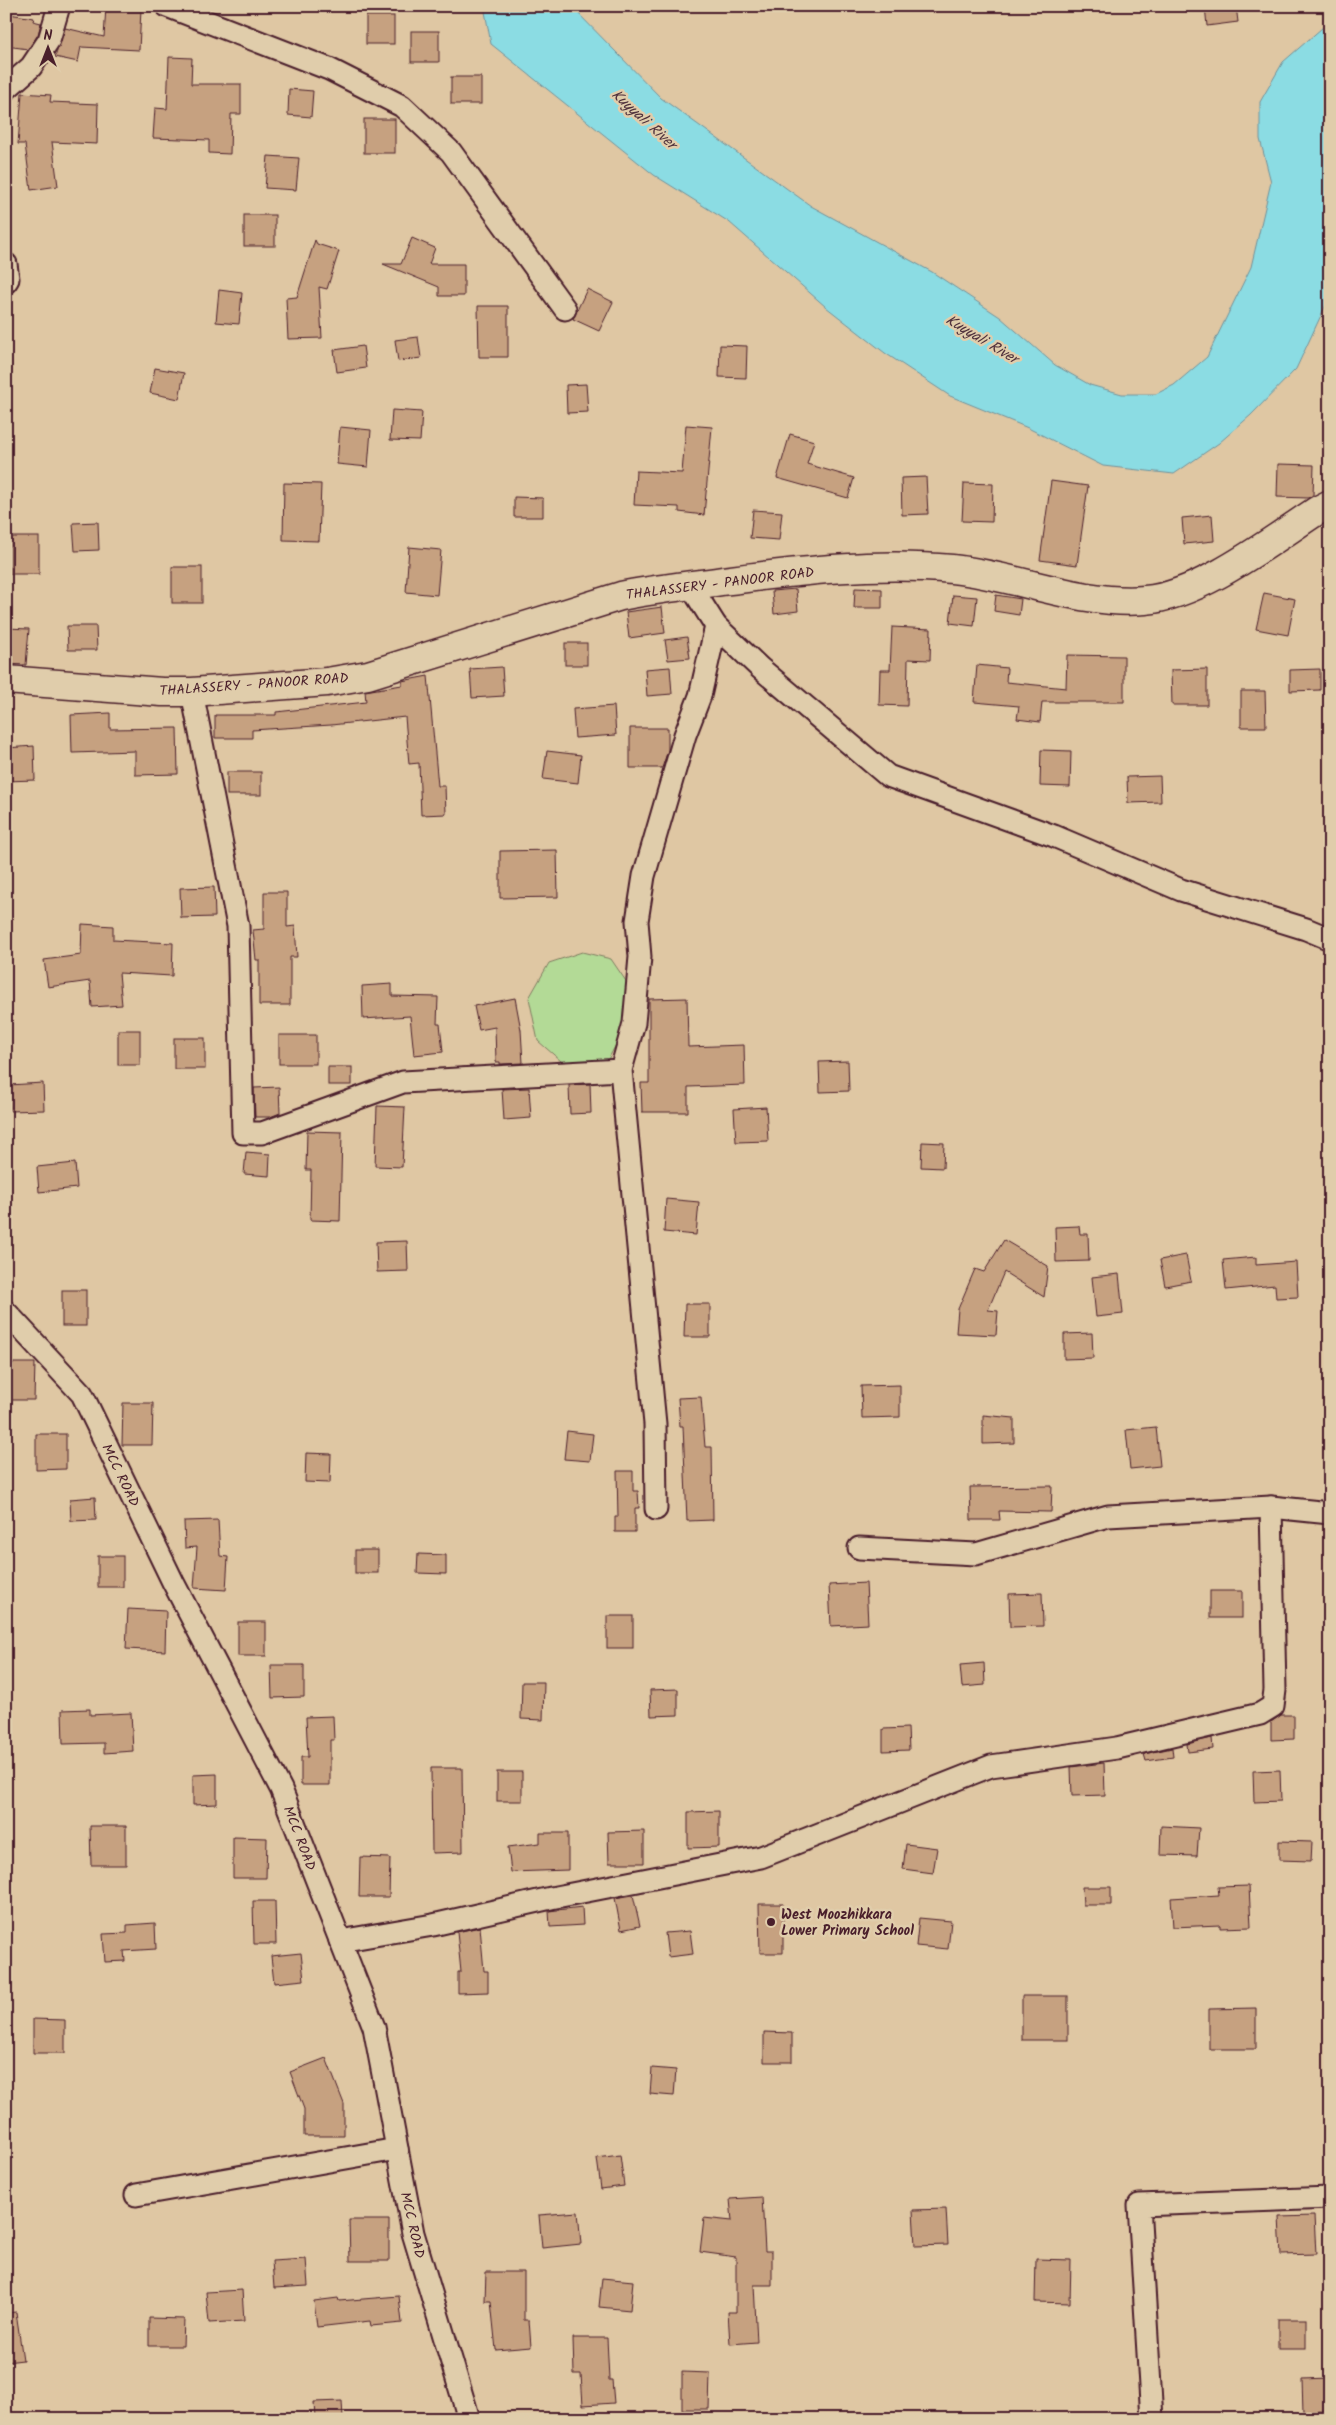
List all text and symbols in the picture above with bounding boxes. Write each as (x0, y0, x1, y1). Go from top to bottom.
north arrow (22, 22, 72, 72)
text: N (44, 25, 53, 47)
water label: Kuyyali River (605, 84, 684, 158)
water label: Kuyyali River (941, 309, 1025, 373)
street label: THALASSERY - PANOOR ROAD (625, 562, 815, 606)
street label: THALASSERY - PANOOR ROAD (159, 667, 349, 703)
street label: MCC ROAD (95, 1440, 145, 1511)
street label: MCC ROAD (277, 1803, 321, 1874)
place label: West Moozhikkara Lower Primary School (781, 1904, 914, 1942)
marker: West Moozhikkara Lower Primary School (765, 1916, 777, 1928)
street label: MCC ROAD (394, 2190, 430, 2261)

